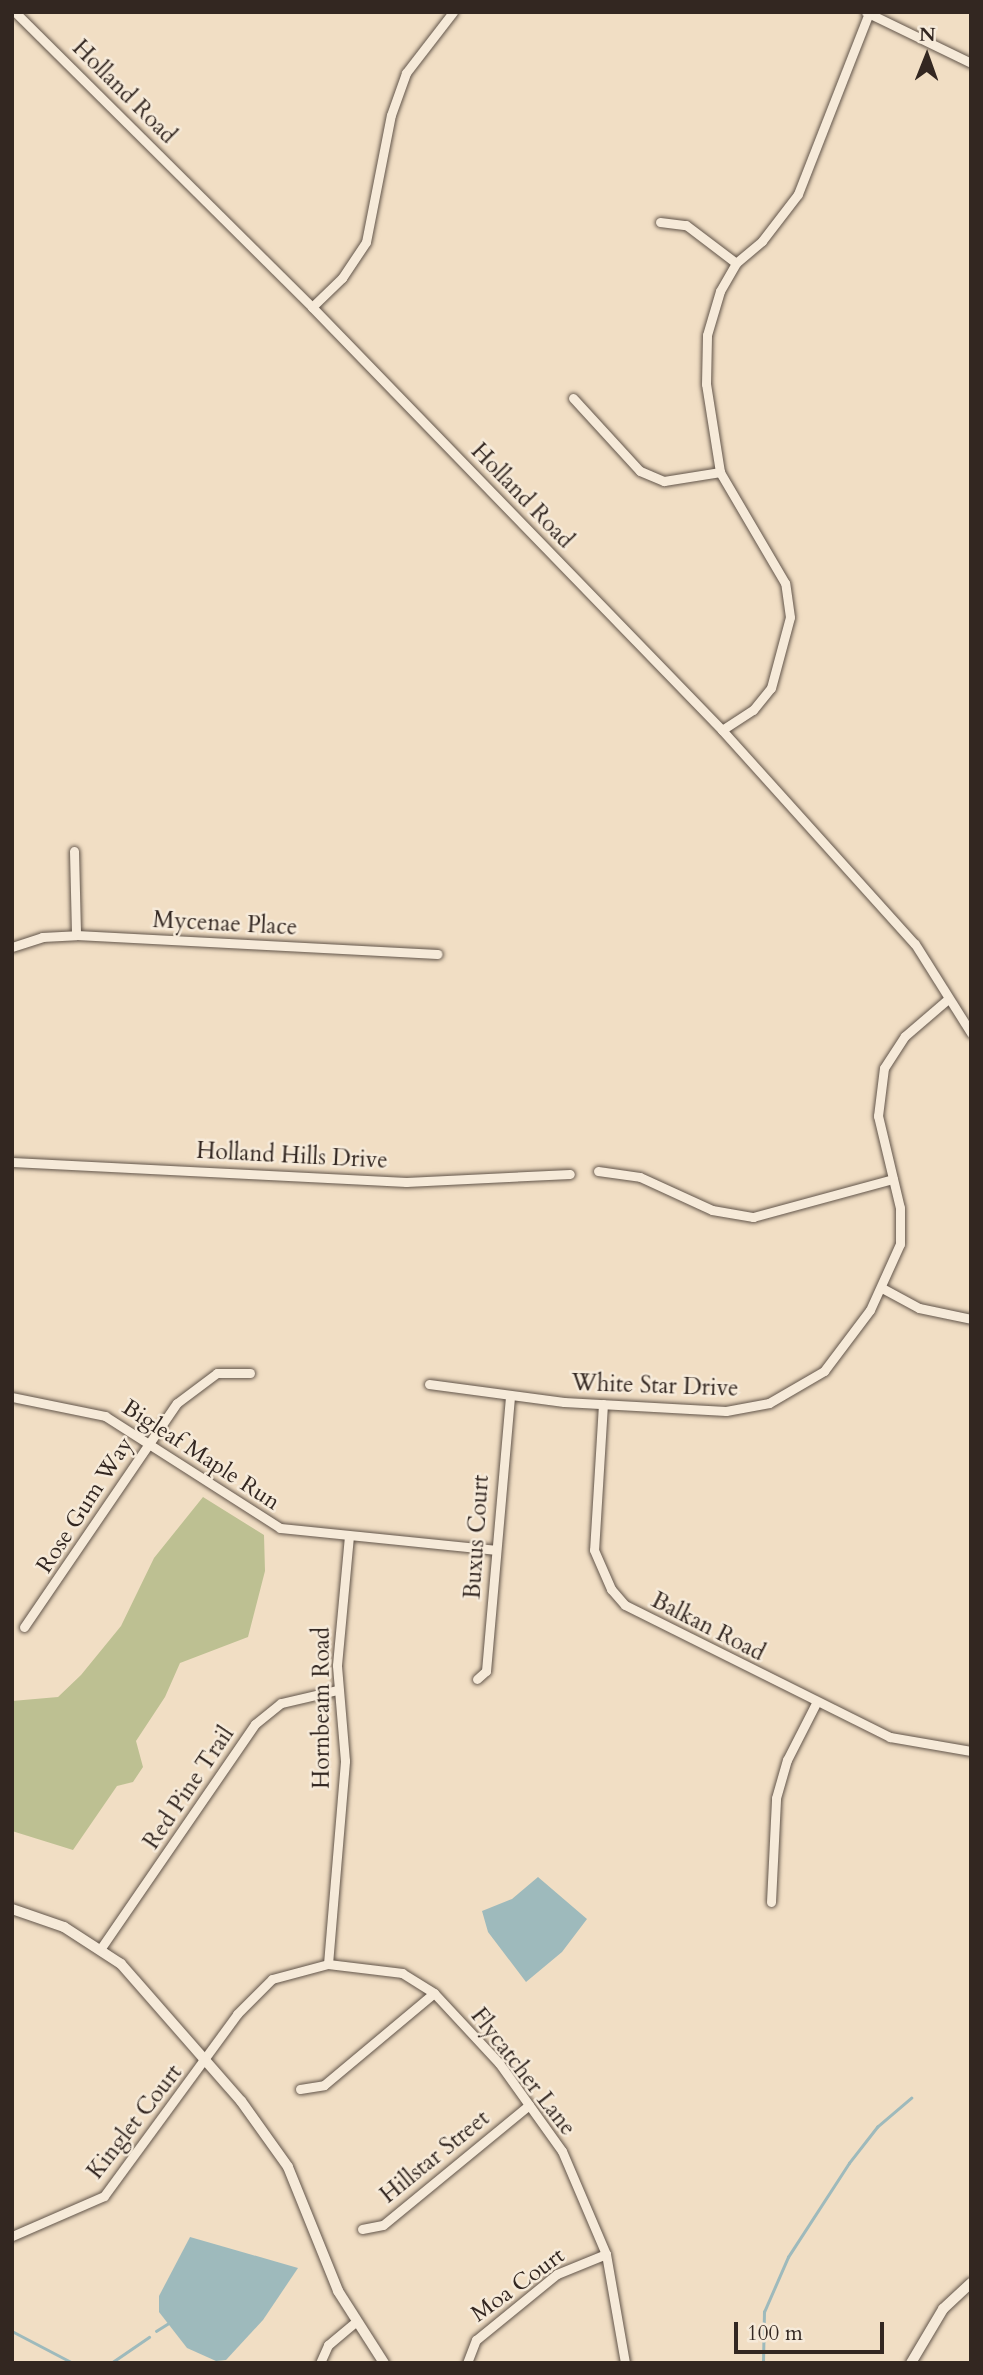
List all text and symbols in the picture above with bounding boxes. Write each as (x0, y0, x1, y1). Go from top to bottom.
north arrow (892, 21, 962, 91)
text: N (919, 22, 936, 48)
street label: Holland Road (66, 34, 182, 150)
street label: Holland Road (465, 438, 579, 554)
street label: Mycenae Place (152, 906, 298, 942)
street label: Holland Hills Drive (196, 1137, 388, 1175)
street label: White Star Drive (571, 1369, 739, 1403)
street label: Bigleaf Maple Run (117, 1394, 285, 1516)
street label: Rose Gum Way (31, 1432, 139, 1578)
street label: Buxus Court (459, 1474, 495, 1600)
street label: Balkan Road (647, 1587, 769, 1667)
street label: Hornbeam Road (308, 1627, 336, 1789)
street label: Red Pine Trail (138, 1721, 240, 1855)
street label: Flycatcher Lane (465, 2003, 581, 2141)
street label: Kinglet Court (82, 2059, 188, 2185)
street label: Hillstar Street (375, 2105, 495, 2209)
street label: Moa Court (466, 2242, 570, 2328)
scale bar (738, 2308, 888, 2352)
text: 100 m (747, 2319, 803, 2348)

